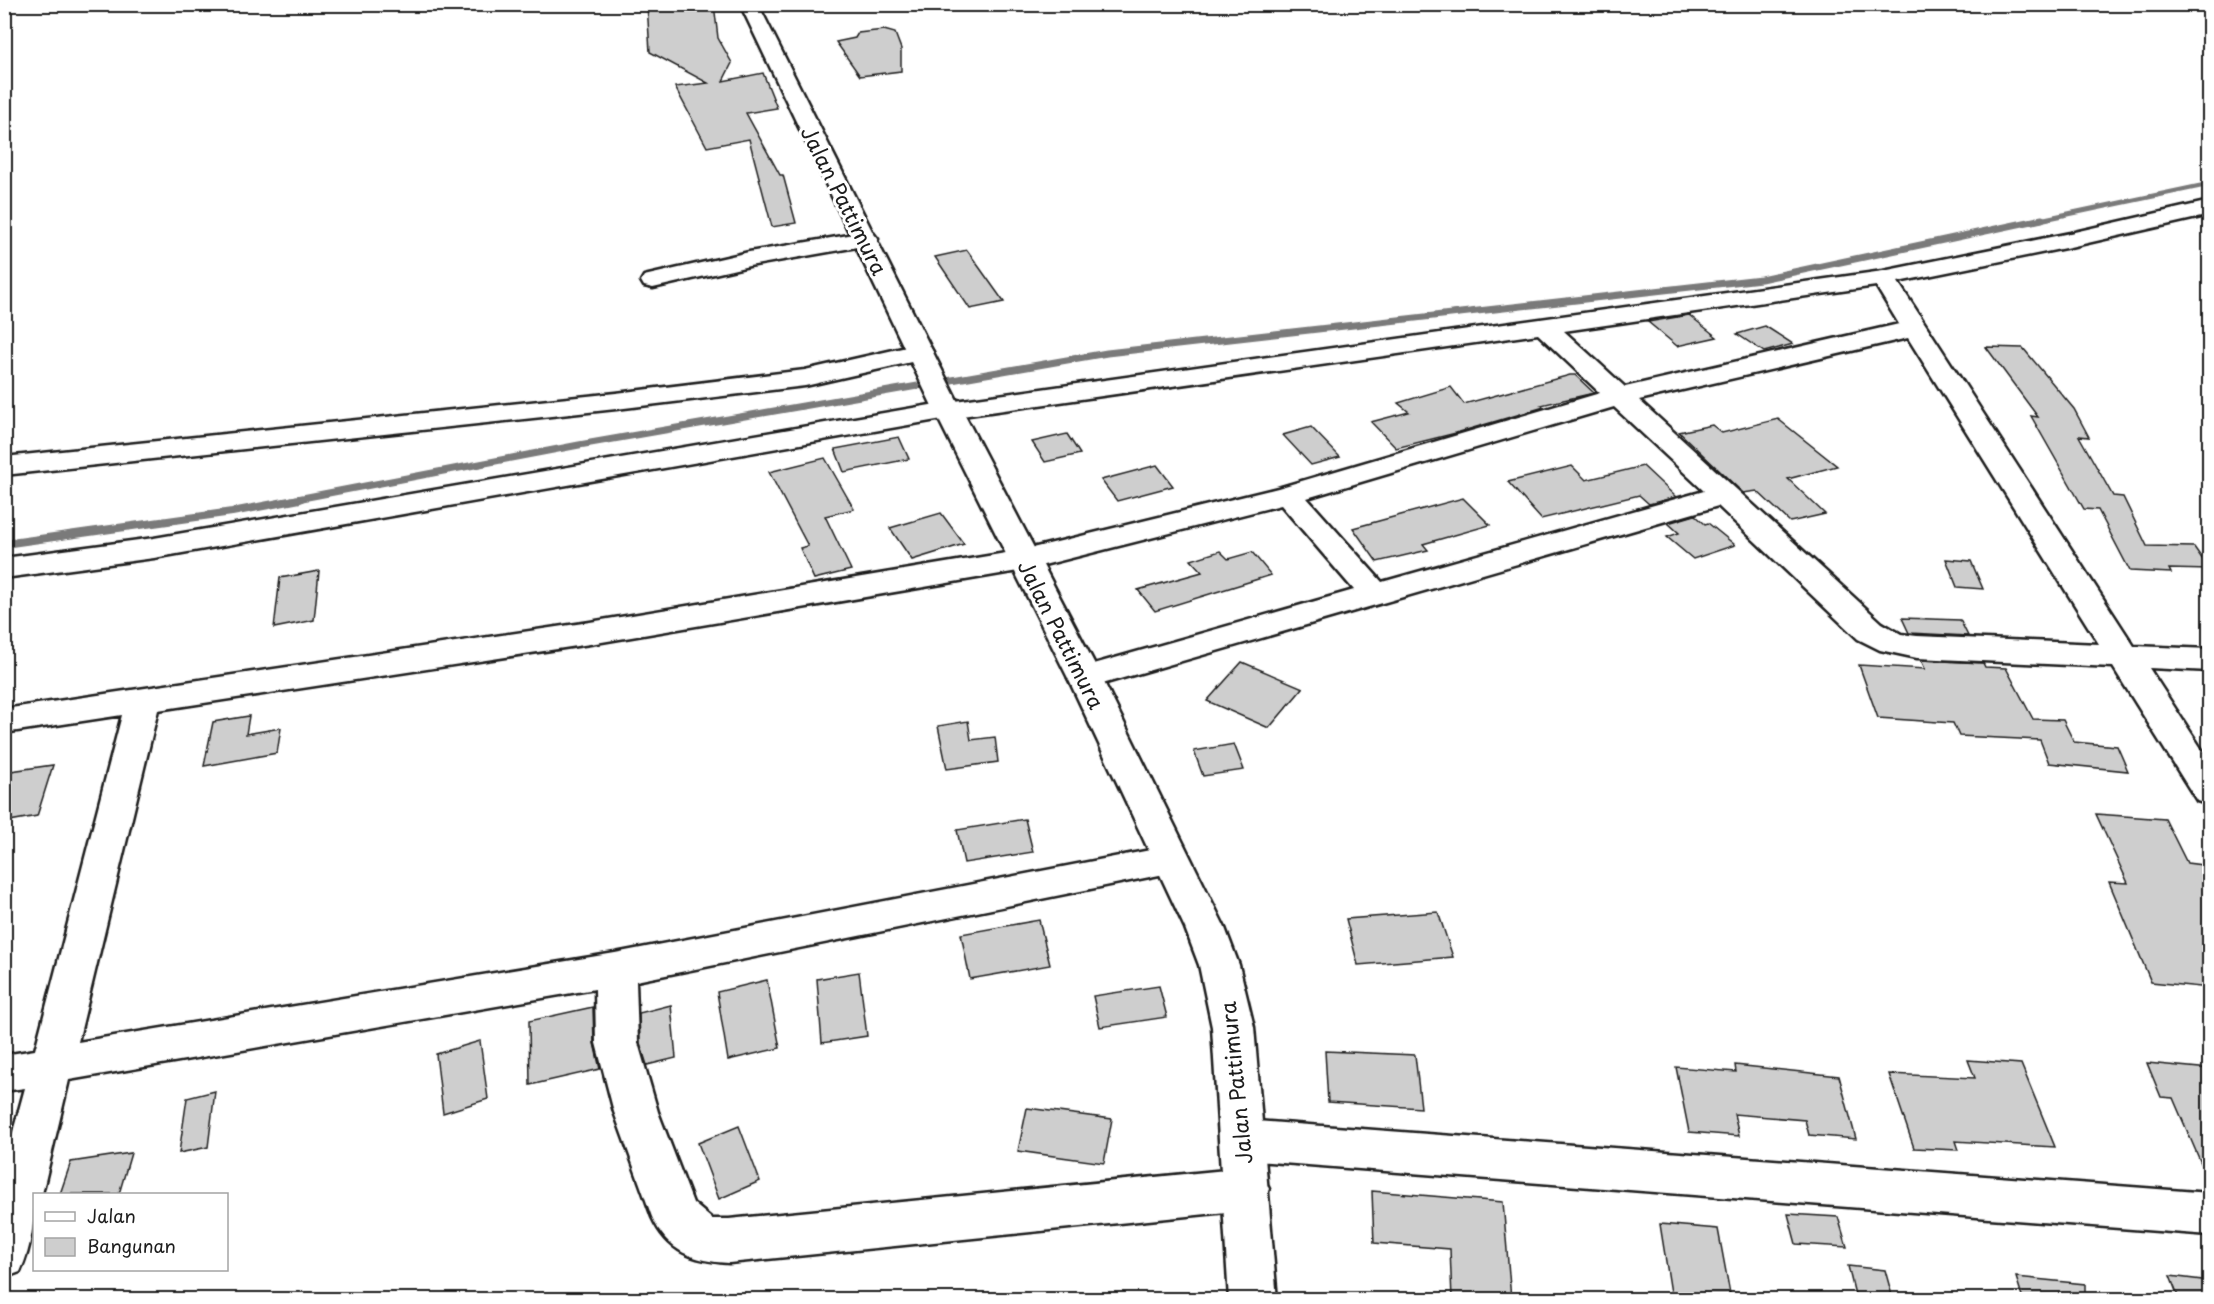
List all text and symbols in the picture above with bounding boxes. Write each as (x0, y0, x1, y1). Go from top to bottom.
street label: Jalan Pattimura (794, 120, 897, 280)
street label: Jalan Pattimura (1011, 554, 1114, 714)
street label: Jalan Pattimura (1211, 1000, 1259, 1166)
legend (33, 1193, 228, 1271)
text: Jalan (87, 1202, 136, 1229)
text: Bangunan (87, 1232, 176, 1259)

